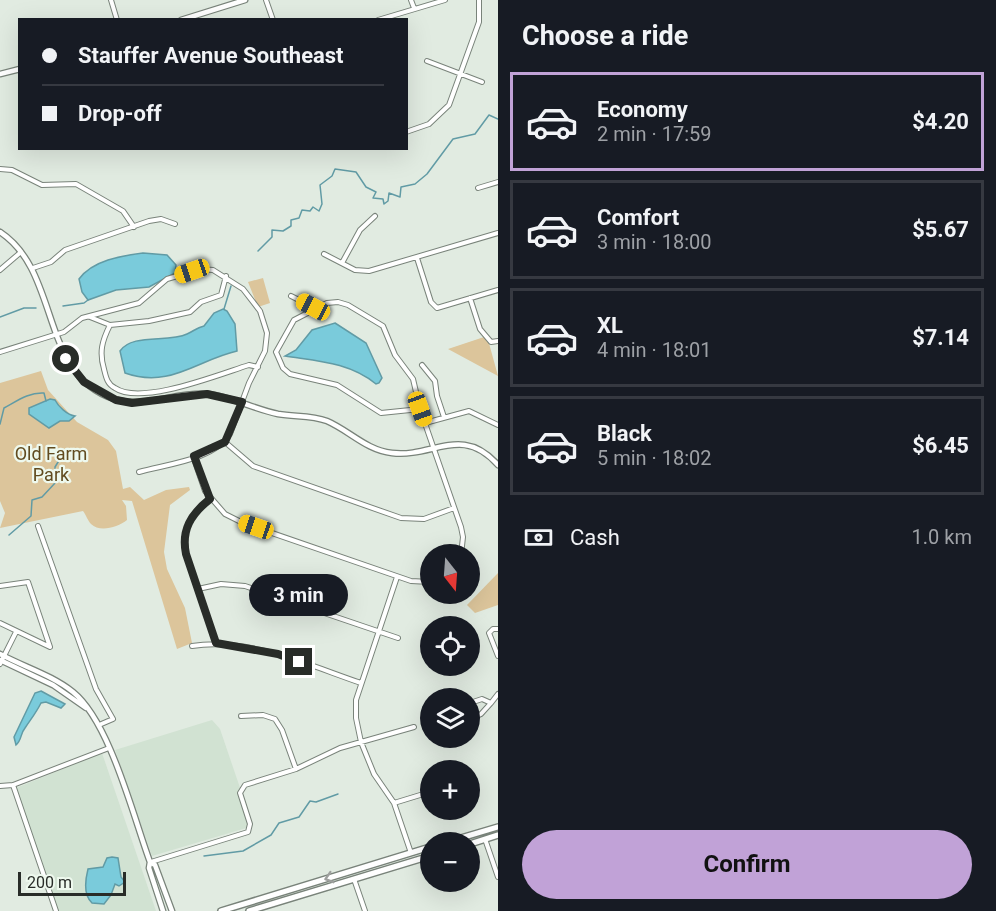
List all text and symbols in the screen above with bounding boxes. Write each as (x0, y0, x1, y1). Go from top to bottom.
text: Choose a ride (522, 20, 688, 52)
text: Stauffer Avenue Southeast (78, 43, 344, 68)
icon: car (525, 95, 579, 149)
text: Economy (597, 97, 688, 122)
text: Drop-off (78, 101, 162, 126)
text: $4.20 (912, 109, 969, 134)
text: 2 min · 17:59 (597, 122, 712, 146)
icon: car (525, 203, 579, 257)
text: Comfort (597, 205, 679, 230)
text: $5.67 (912, 217, 969, 242)
text: 3 min · 18:00 (597, 230, 712, 254)
car (172, 257, 212, 285)
car (293, 291, 333, 323)
icon: car (525, 311, 579, 365)
text: XL (597, 313, 623, 338)
text: $7.14 (912, 325, 969, 350)
text: 4 min · 18:01 (597, 338, 712, 362)
route start (52, 345, 79, 372)
car (405, 389, 435, 429)
icon: car (525, 419, 579, 473)
text: Black (597, 421, 652, 446)
text: $6.45 (912, 433, 969, 458)
park label: Old Farm Park (15, 443, 87, 485)
text: 5 min · 18:02 (597, 446, 712, 470)
car (236, 513, 276, 541)
icon: cash (522, 521, 555, 554)
text: Cash (570, 525, 620, 550)
text: 1.0 km (912, 525, 972, 549)
north arrow (420, 544, 480, 604)
map controls (420, 544, 480, 892)
callout: 3 min (250, 575, 348, 617)
text: 3 min (273, 583, 324, 607)
button: locate (420, 616, 480, 676)
route end (285, 648, 312, 675)
button: layers (420, 688, 480, 748)
button: + (420, 760, 480, 820)
button: Confirm (522, 830, 972, 899)
button: − (420, 832, 480, 892)
scale bar (18, 869, 126, 896)
one-way arrow (324, 871, 334, 883)
text: 200 m (27, 873, 72, 892)

